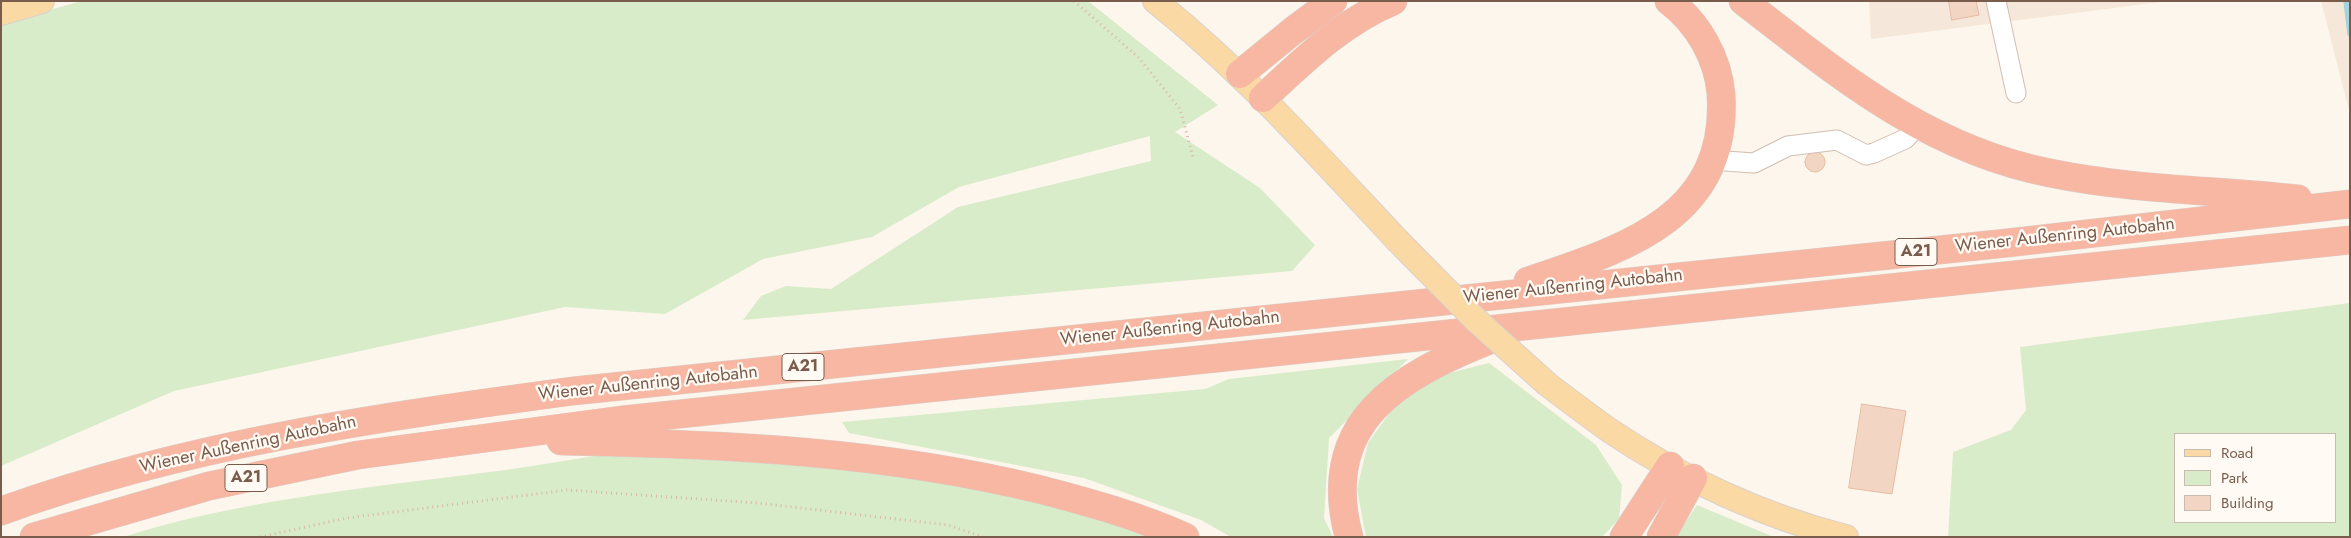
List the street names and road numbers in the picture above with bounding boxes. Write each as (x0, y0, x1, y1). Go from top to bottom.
street label: Wiener Außenring Autobahn (1954, 214, 2176, 258)
road number: A21 (1895, 238, 1937, 266)
street label: Wiener Außenring Autobahn (1462, 265, 1684, 309)
street label: Wiener Außenring Autobahn (1059, 307, 1281, 351)
road number: A21 (782, 354, 824, 381)
street label: Wiener Außenring Autobahn (537, 362, 759, 406)
street label: Wiener Außenring Autobahn (138, 411, 358, 479)
road number: A21 (225, 464, 267, 492)

